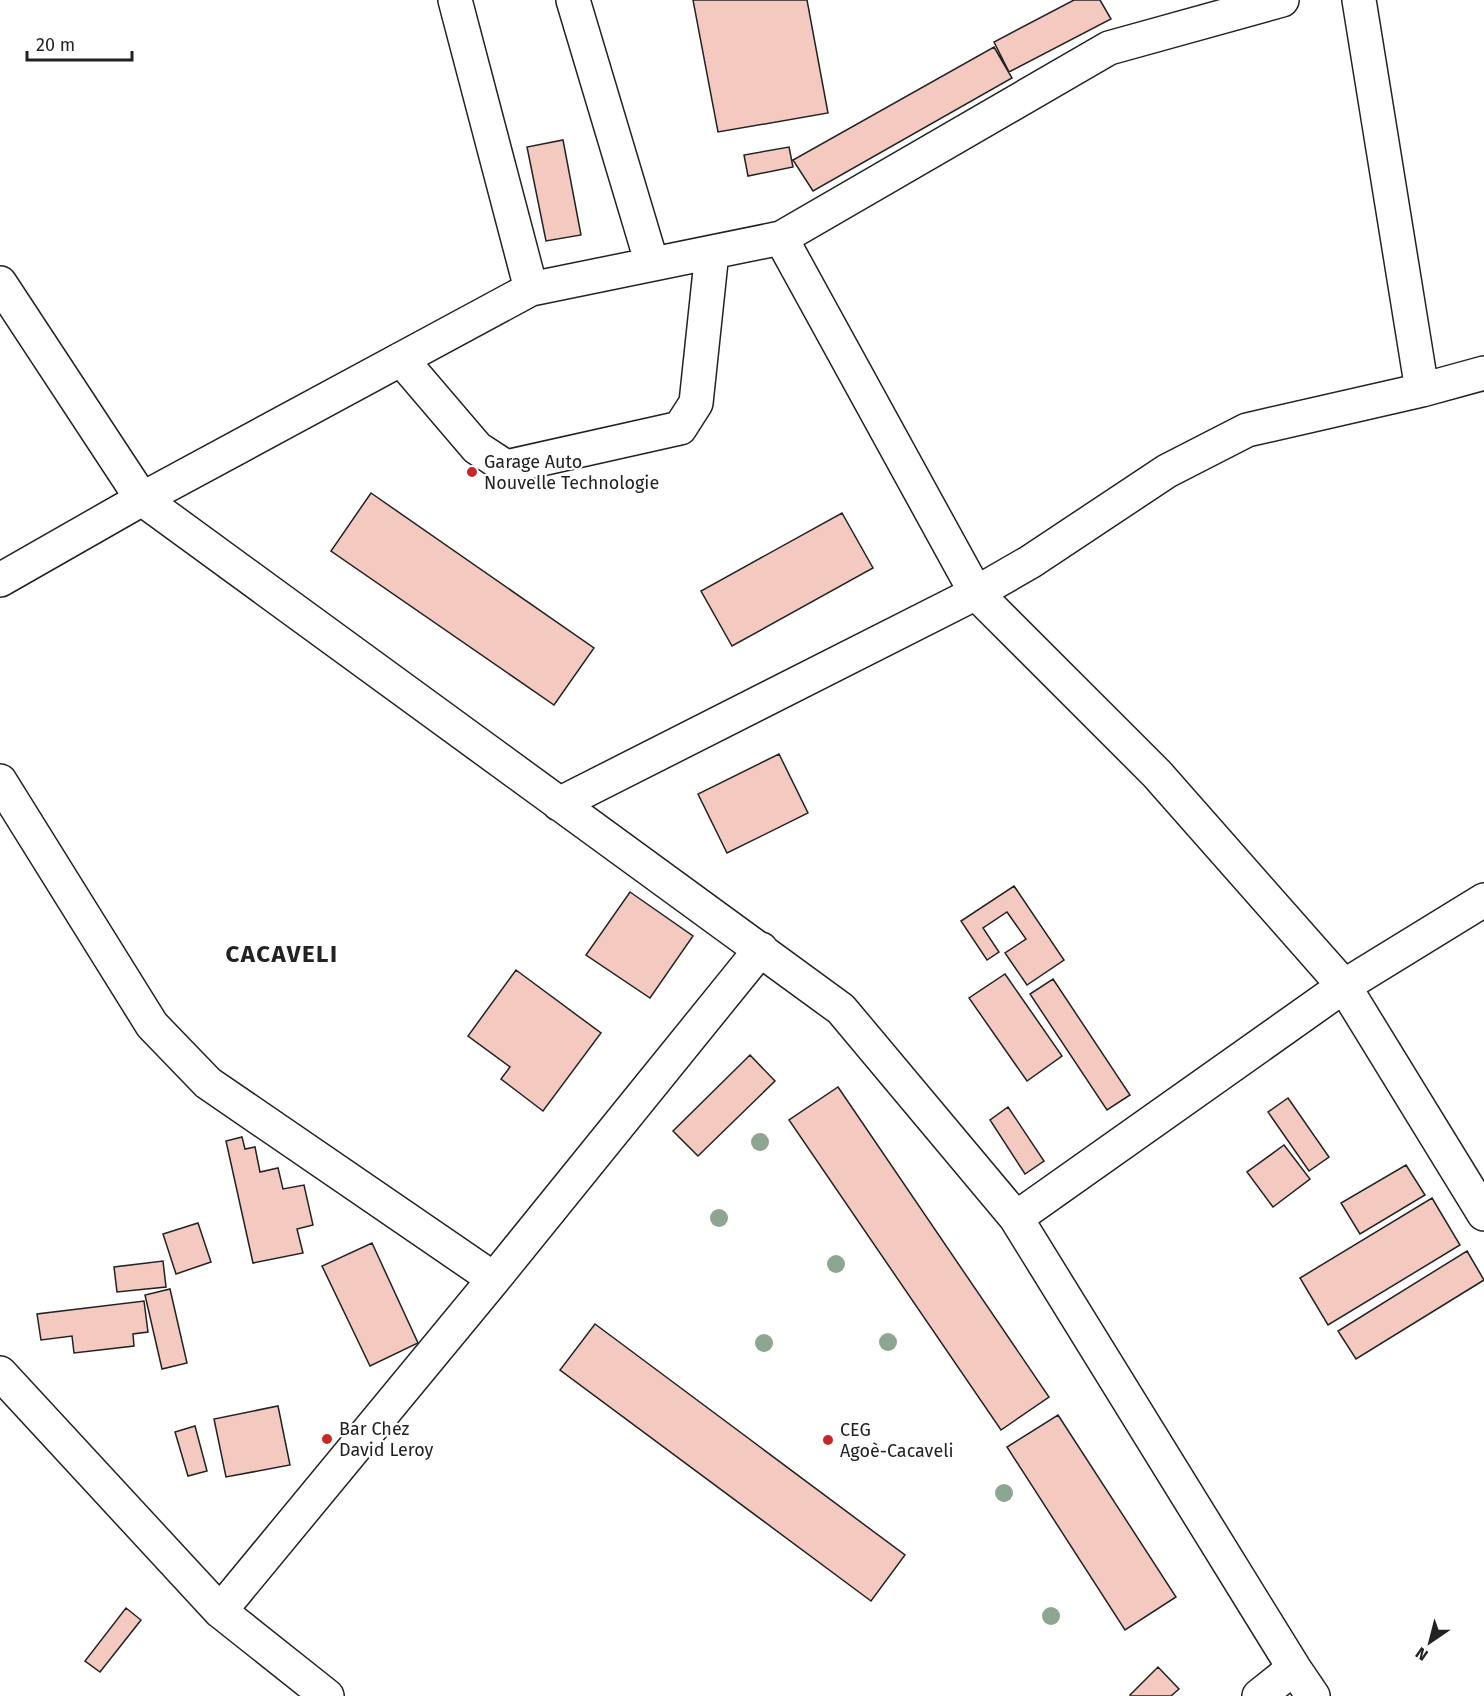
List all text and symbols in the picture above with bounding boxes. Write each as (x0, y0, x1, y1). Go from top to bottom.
scale bar (27, 24, 132, 62)
text: 20 m (36, 34, 75, 56)
place label: Garage Auto Nouvelle Technologie (484, 451, 659, 494)
marker: Garage Auto Nouvelle Technologie (465, 465, 479, 479)
district label: CACAVELI (226, 940, 338, 968)
place label: Bar Chez David Leroy (339, 1418, 434, 1461)
place label: CEG Agoè-Cacaveli (840, 1419, 954, 1462)
marker: Bar Chez David Leroy (320, 1432, 334, 1446)
marker: CEG Agoè-Cacaveli (821, 1433, 835, 1447)
north arrow (1400, 1612, 1460, 1672)
text: N (1412, 1643, 1431, 1665)

